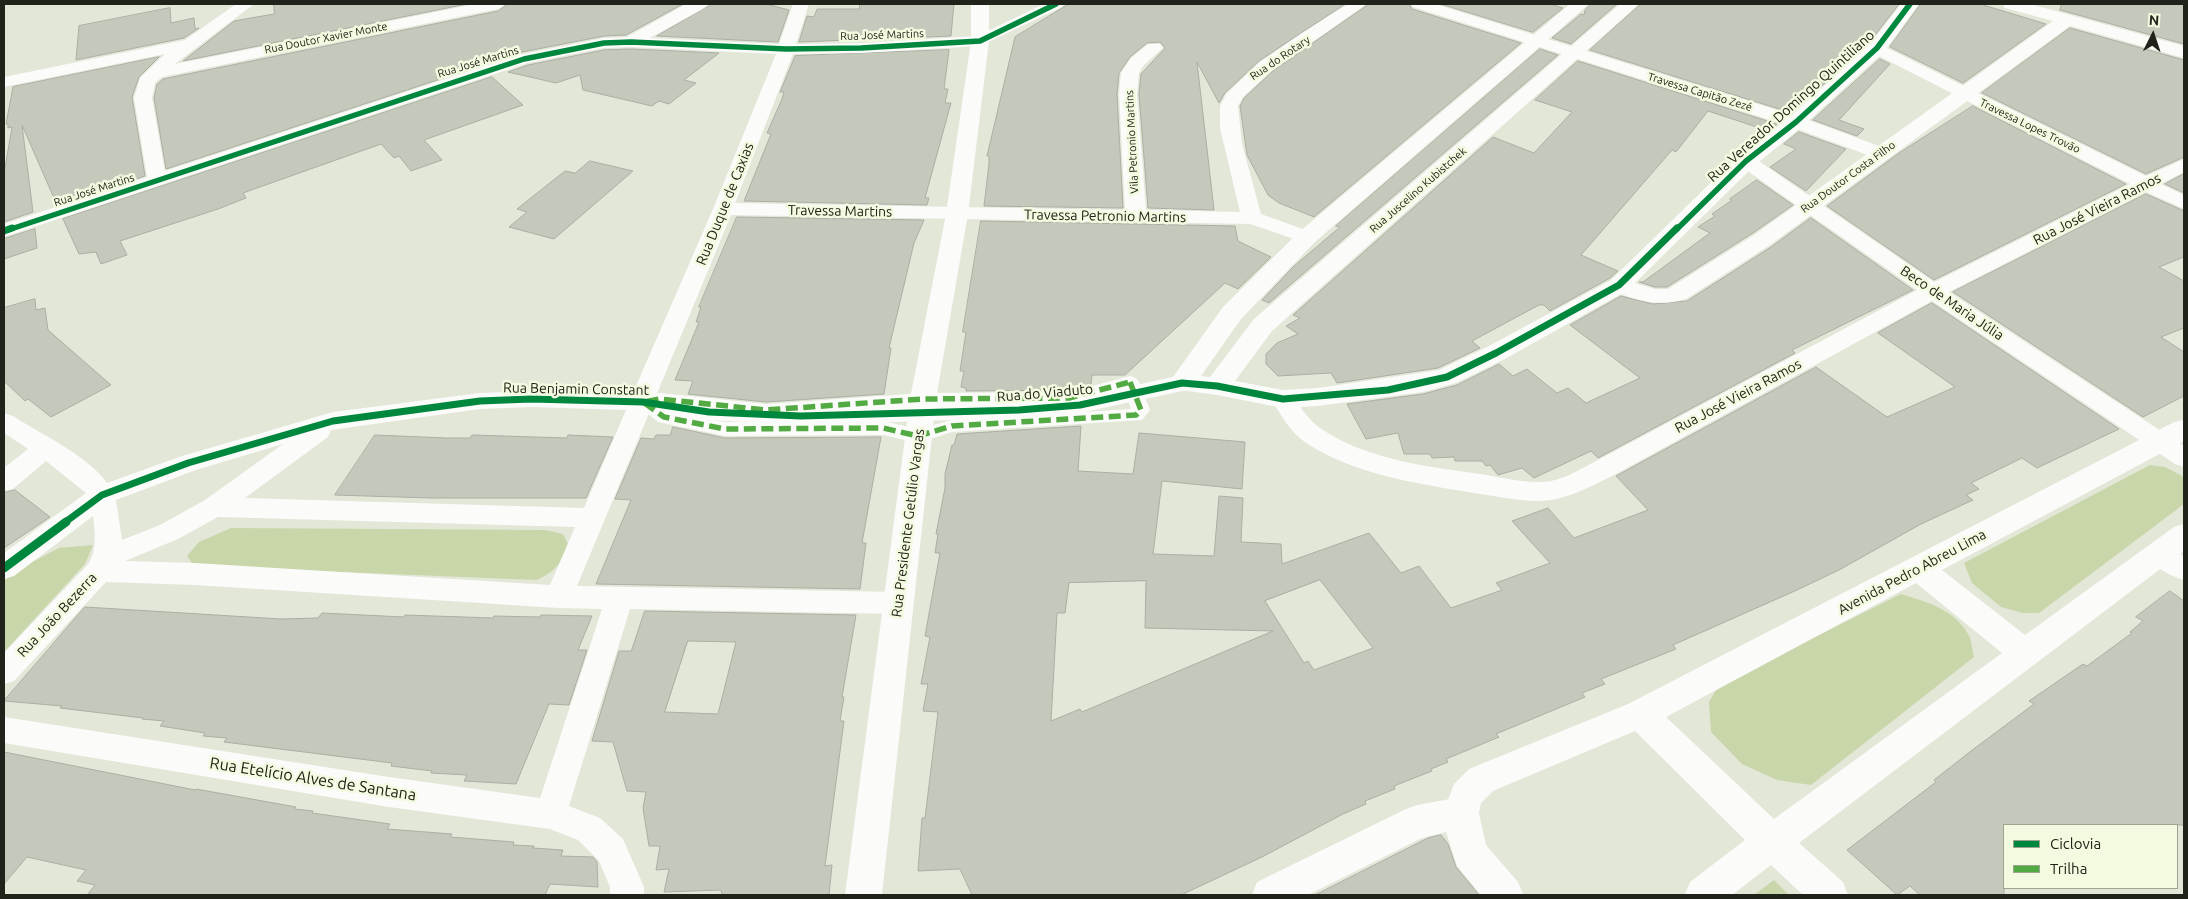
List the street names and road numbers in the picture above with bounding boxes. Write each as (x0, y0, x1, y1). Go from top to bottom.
street label: Rua Doutor Xavier Monte (263, 20, 389, 56)
street label: Rua José Martins (840, 27, 924, 43)
street label: Rua Vereador Domingo Quintiliano (1704, 27, 1878, 185)
street label: Rua do Rotary (1247, 33, 1313, 83)
street label: Rua José Martins (436, 43, 520, 81)
street label: Travessa Capitão Zezé (1646, 70, 1754, 114)
street label: Vila Petronio Martins (1123, 90, 1141, 194)
street label: Travessa Lopes Trovão (1978, 96, 2082, 156)
street label: Rua Doutor Costa Filho (1798, 138, 1898, 216)
street label: Rua Duque de Caxias (693, 140, 757, 268)
street label: Rua Juscelino Kubistchek (1367, 144, 1469, 236)
street label: Rua José Vieira Ramos (2030, 170, 2164, 248)
street label: Rua José Martins (52, 171, 136, 209)
street label: Travessa Martins (788, 202, 892, 220)
street label: Travessa Petronio Martins (1024, 206, 1186, 226)
street label: Beco de Maria Júlia (1897, 262, 2007, 344)
street label: Rua José Vieira Ramos (1672, 355, 1804, 437)
street label: Rua Benjamin Constant (503, 379, 649, 399)
street label: Rua do Viaduto (996, 380, 1094, 406)
street label: Rua Presidente Getúlio Vargas (888, 428, 928, 618)
street label: Avenida Pedro Abreu Lima (1835, 526, 1989, 618)
street label: Rua João Bezerra (14, 569, 100, 661)
street label: Rua Etelício Alves de Santana (208, 753, 418, 805)

